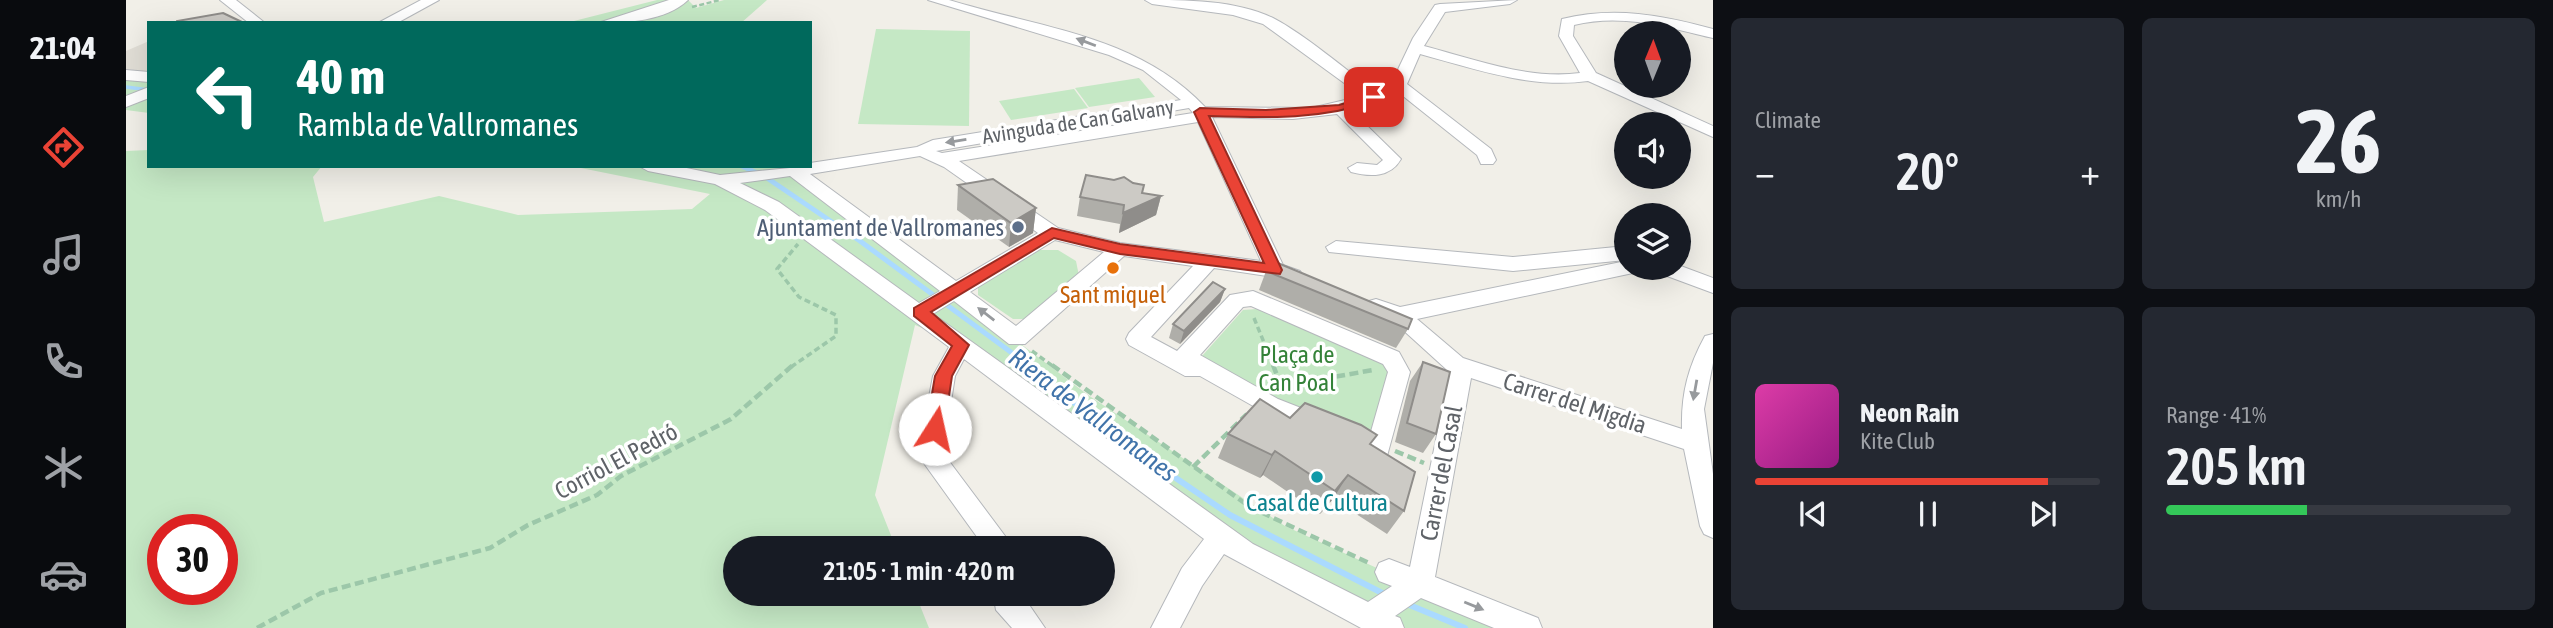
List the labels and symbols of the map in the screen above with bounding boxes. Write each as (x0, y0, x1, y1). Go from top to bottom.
north arrow (1614, 21, 1690, 98)
one-way arrow (1075, 37, 1096, 48)
pin (1344, 67, 1404, 127)
street label: Avinguda de Can Galvany (980, 94, 1176, 148)
one-way arrow (945, 136, 967, 147)
place label: Ajuntament de Vallromanes (757, 214, 1004, 241)
marker: Ajuntament de Vallromanes (1010, 219, 1026, 235)
marker: Sant miquel (1105, 260, 1121, 276)
place label: Sant miquel (1060, 281, 1167, 308)
one-way arrow (978, 306, 996, 321)
park label: Plaça de Can Poal (1258, 341, 1336, 396)
water label: Riera de Vallromanes (1003, 342, 1183, 488)
street label: Carrer del Migdia (1500, 367, 1650, 439)
one-way arrow (1689, 379, 1700, 401)
position arrow (898, 392, 972, 466)
street label: Carrer del Casal (1415, 402, 1467, 543)
street label: Corriol El Pedró (550, 417, 682, 505)
marker: Casal de Cultura (1309, 469, 1325, 485)
place label: Casal de Cultura (1246, 489, 1388, 516)
speed limit sign: 30 (147, 514, 238, 605)
one-way arrow (1463, 600, 1484, 611)

